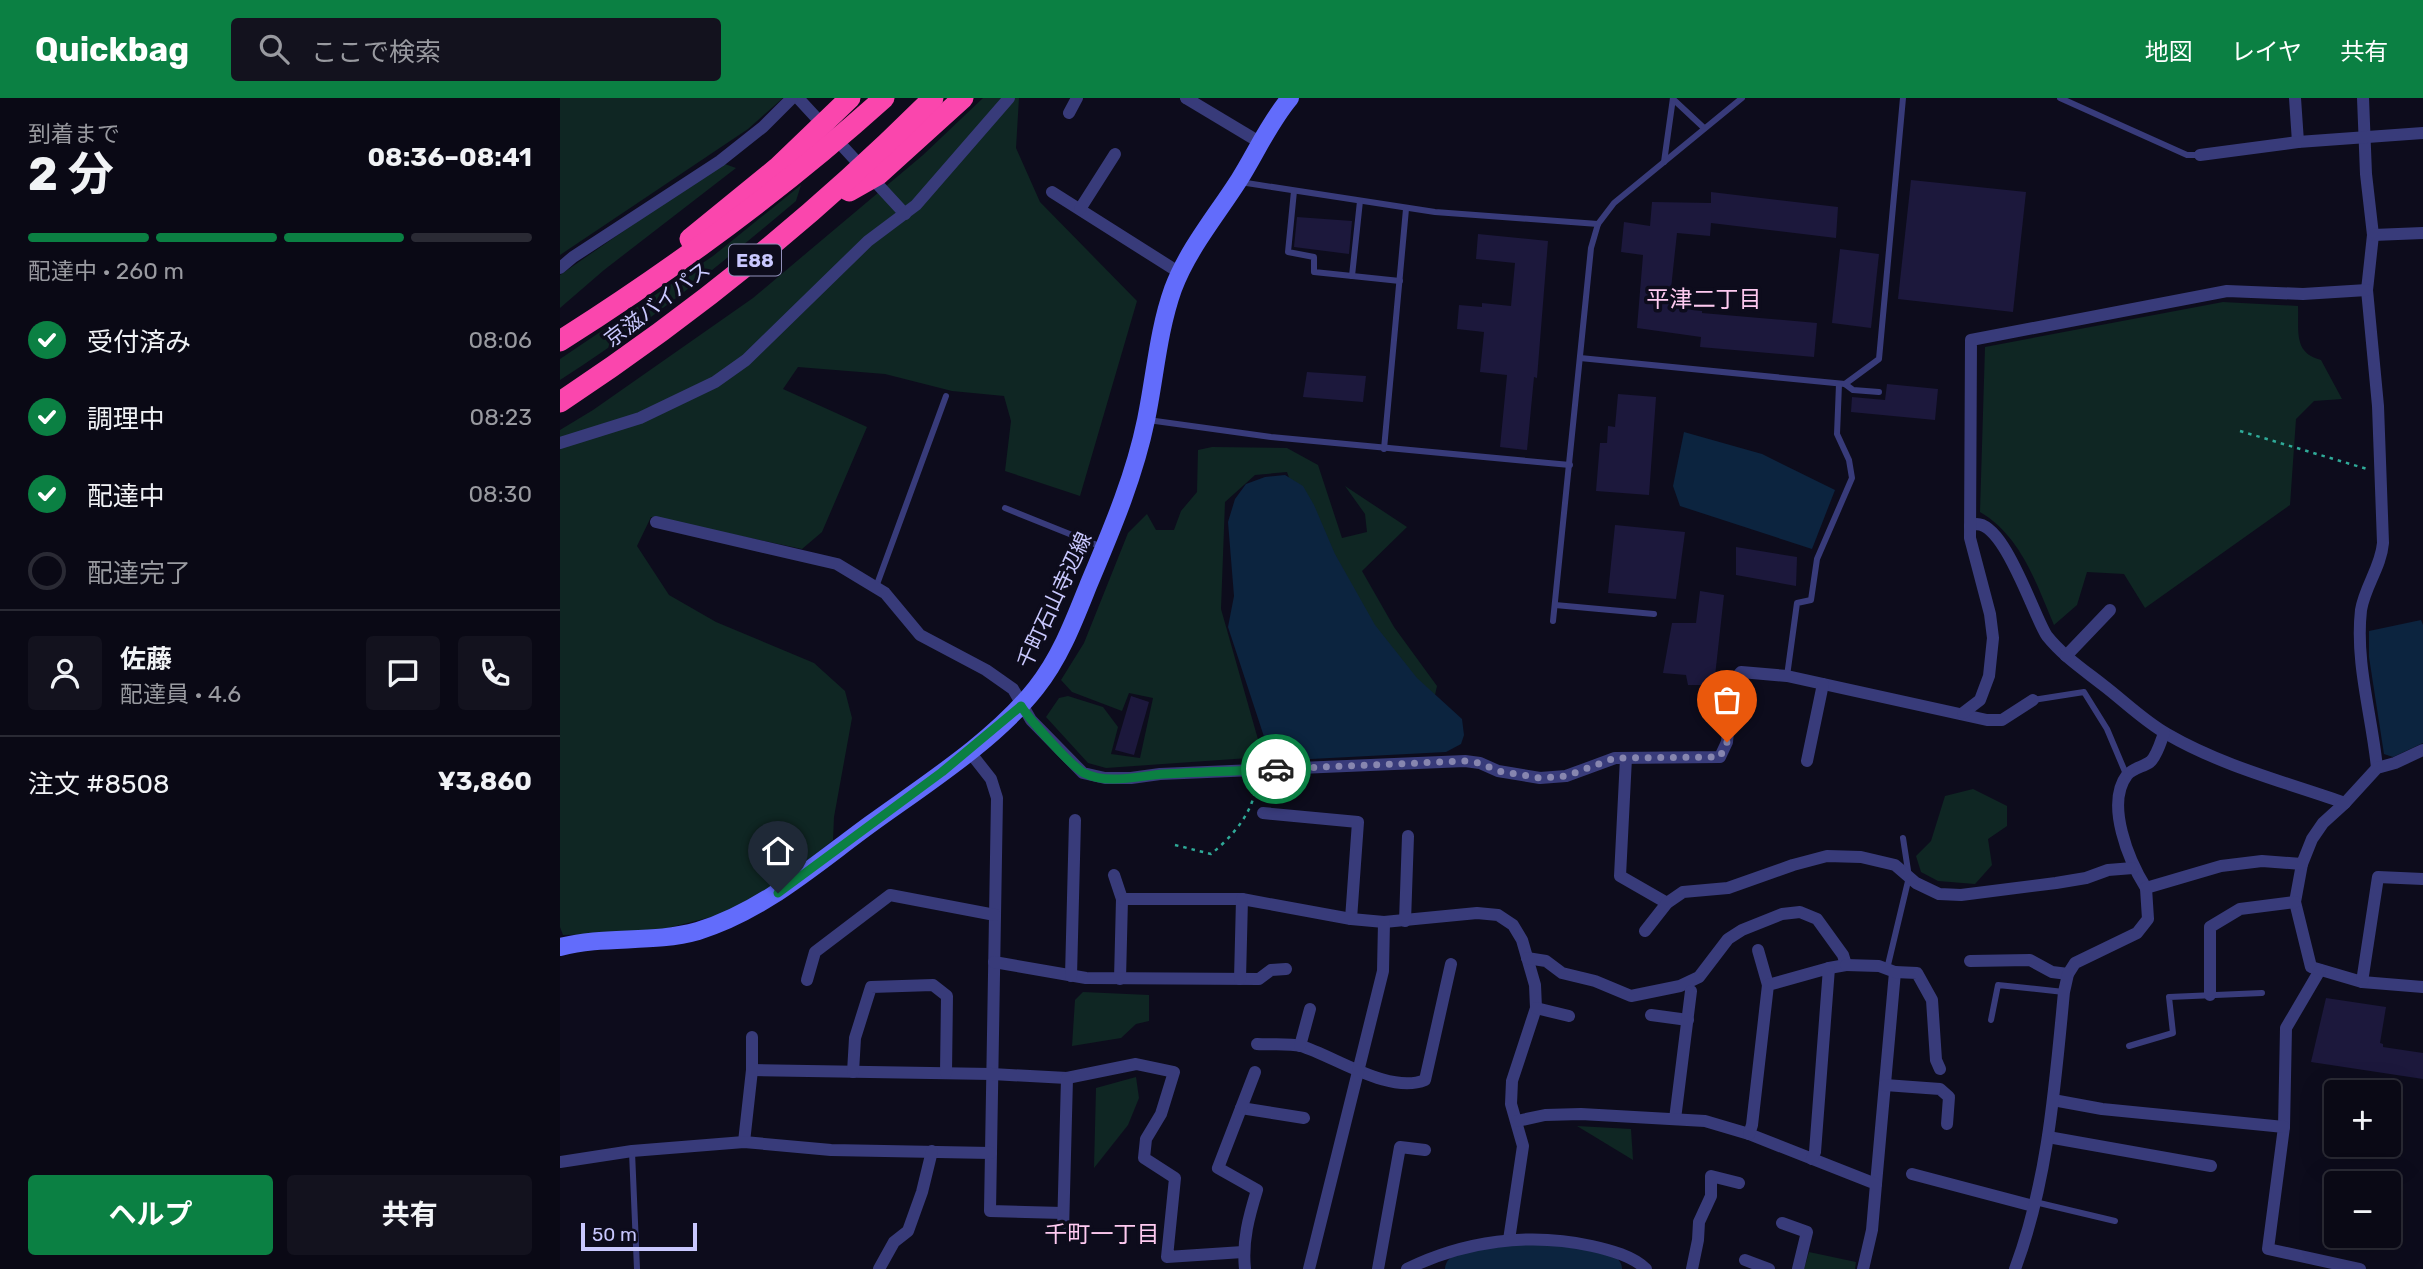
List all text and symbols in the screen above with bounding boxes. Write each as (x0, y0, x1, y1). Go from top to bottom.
search box (231, 18, 721, 81)
text: Quickbag (35, 30, 189, 69)
icon: search (255, 30, 293, 68)
text: ここで検索 (311, 37, 441, 68)
text: 地図 (2145, 38, 2193, 66)
text: レイヤ (2231, 38, 2302, 66)
text: 共有 (2340, 38, 2388, 66)
text: 到着まで (28, 120, 120, 148)
text: 08:36–08:41 (367, 142, 532, 173)
text: 2 分 (28, 147, 114, 202)
road number: E88 (729, 244, 781, 276)
street label: 京滋バイパス (599, 256, 715, 352)
text: 配達中 · 260 m (28, 257, 184, 285)
district label: 平津二丁目 (1647, 285, 1762, 313)
icon: check (28, 321, 66, 359)
text: 08:06 (468, 326, 532, 354)
text: 受付済み (87, 327, 191, 358)
icon: check (28, 398, 66, 436)
text: 08:23 (470, 403, 532, 431)
text: 調理中 (87, 404, 165, 435)
icon: check (28, 475, 66, 513)
text: 08:30 (468, 480, 532, 508)
text: 配達中 (87, 481, 165, 512)
street label: 千町石山寺辺線 (1012, 528, 1096, 672)
text: 配達完了 (87, 558, 191, 589)
button: person (28, 636, 102, 710)
button: chat (366, 636, 440, 710)
button: phone (458, 636, 532, 710)
text: 佐藤 (120, 644, 172, 675)
pin (1697, 670, 1757, 742)
text: 配達員 · 4.6 (120, 680, 241, 708)
icon: bag (1708, 681, 1746, 719)
courier (1241, 734, 1311, 804)
icon: car (1257, 750, 1295, 788)
text: ¥3,860 (438, 766, 532, 797)
text: 注文 #8508 (28, 769, 170, 800)
pin (748, 821, 808, 893)
icon: home (759, 832, 797, 870)
map controls (2324, 1080, 2401, 1248)
button: + (2324, 1080, 2401, 1157)
button: − (2324, 1171, 2401, 1248)
button: ヘルプ (28, 1175, 273, 1255)
button: 共有 (287, 1175, 532, 1255)
scale bar (581, 1220, 696, 1252)
district label: 千町一丁目 (1045, 1220, 1160, 1248)
text: 50 m (592, 1223, 637, 1246)

